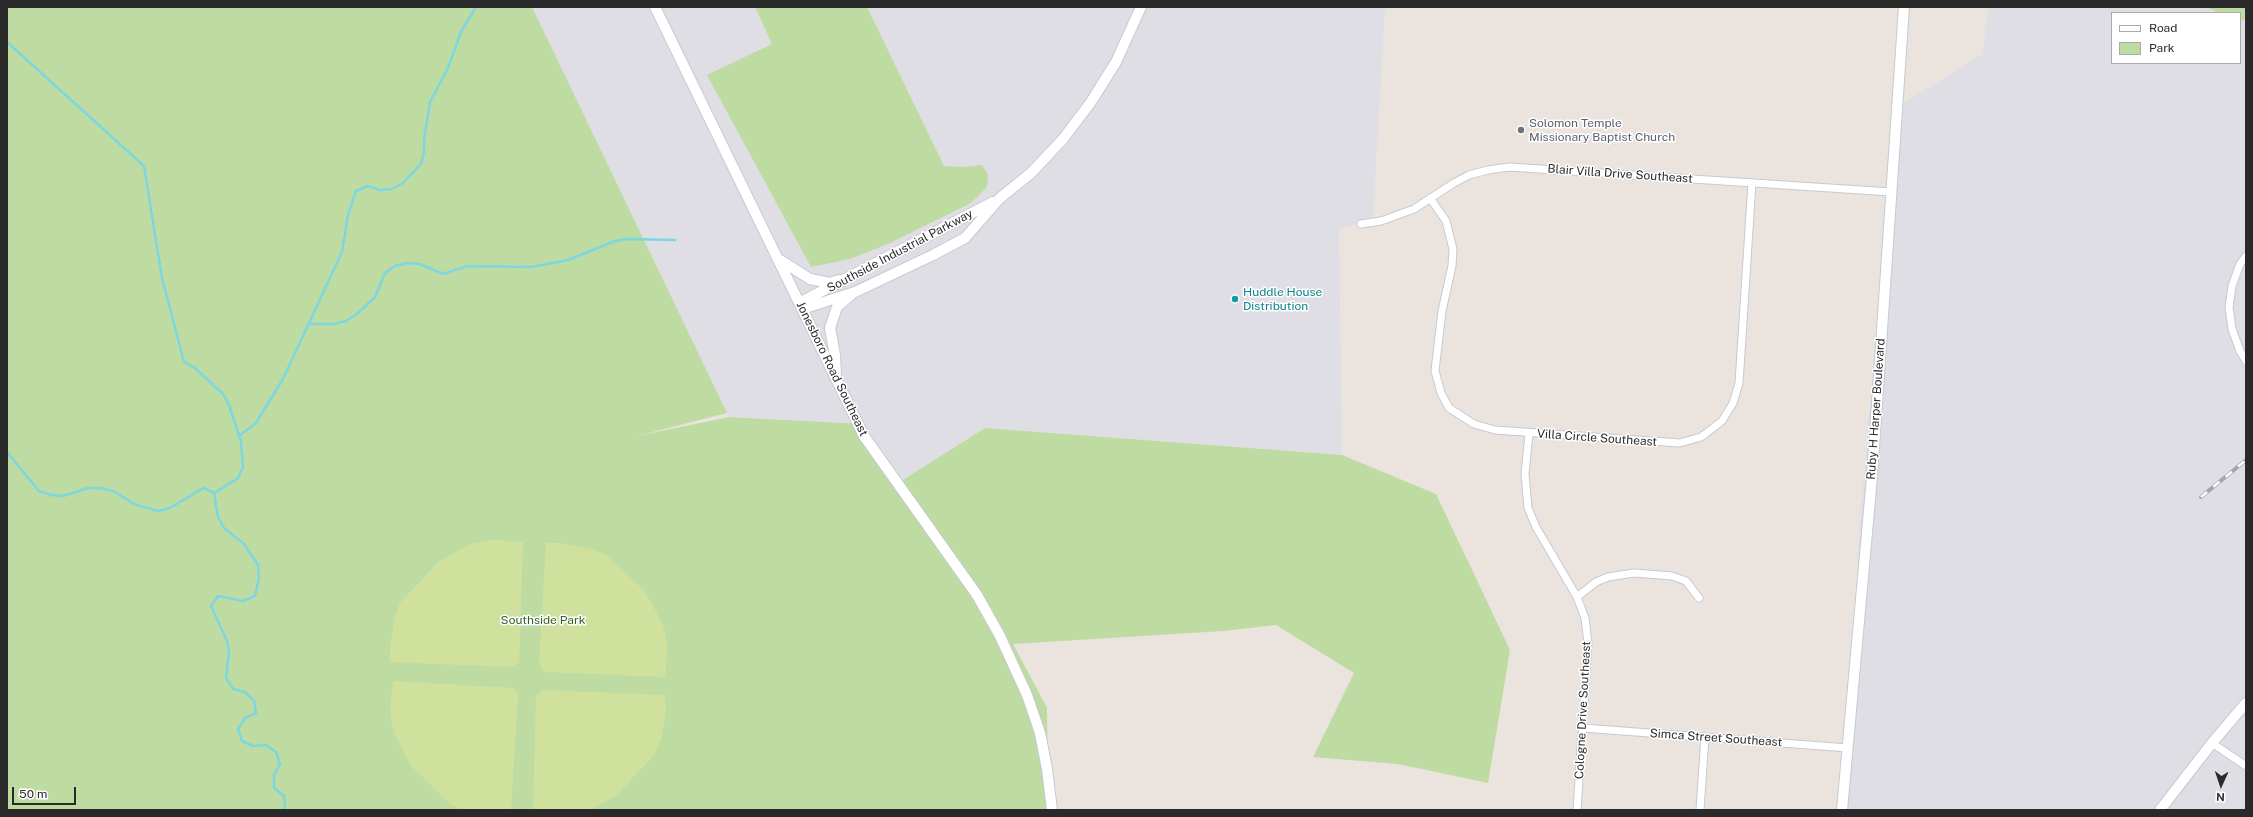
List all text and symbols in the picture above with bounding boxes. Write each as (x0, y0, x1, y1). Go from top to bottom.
legend (2111, 12, 2241, 64)
text: Road (2149, 21, 2177, 35)
text: Park (2149, 41, 2175, 55)
place label: Solomon Temple Missionary Baptist Church (1529, 116, 1675, 144)
marker: Solomon Temple Missionary Baptist Church (1516, 125, 1526, 135)
street label: Blair Villa Drive Southeast (1547, 162, 1693, 186)
street label: Southside Industrial Parkway (825, 206, 975, 296)
place label: Huddle House Distribution (1243, 285, 1322, 313)
marker: Huddle House Distribution (1230, 294, 1240, 304)
street label: Jonesboro Road Southeast (793, 299, 871, 439)
street label: Ruby H Harper Boulevard (1864, 338, 1888, 480)
street label: Villa Circle Southeast (1536, 427, 1658, 449)
park label: Southside Park (501, 613, 585, 627)
street label: Cologne Drive Southeast (1572, 641, 1594, 779)
street label: Simca Street Southeast (1649, 726, 1783, 750)
north arrow (2201, 765, 2241, 805)
scale bar (14, 779, 78, 805)
text: 50 m (19, 787, 47, 801)
text: N (2216, 791, 2225, 803)

